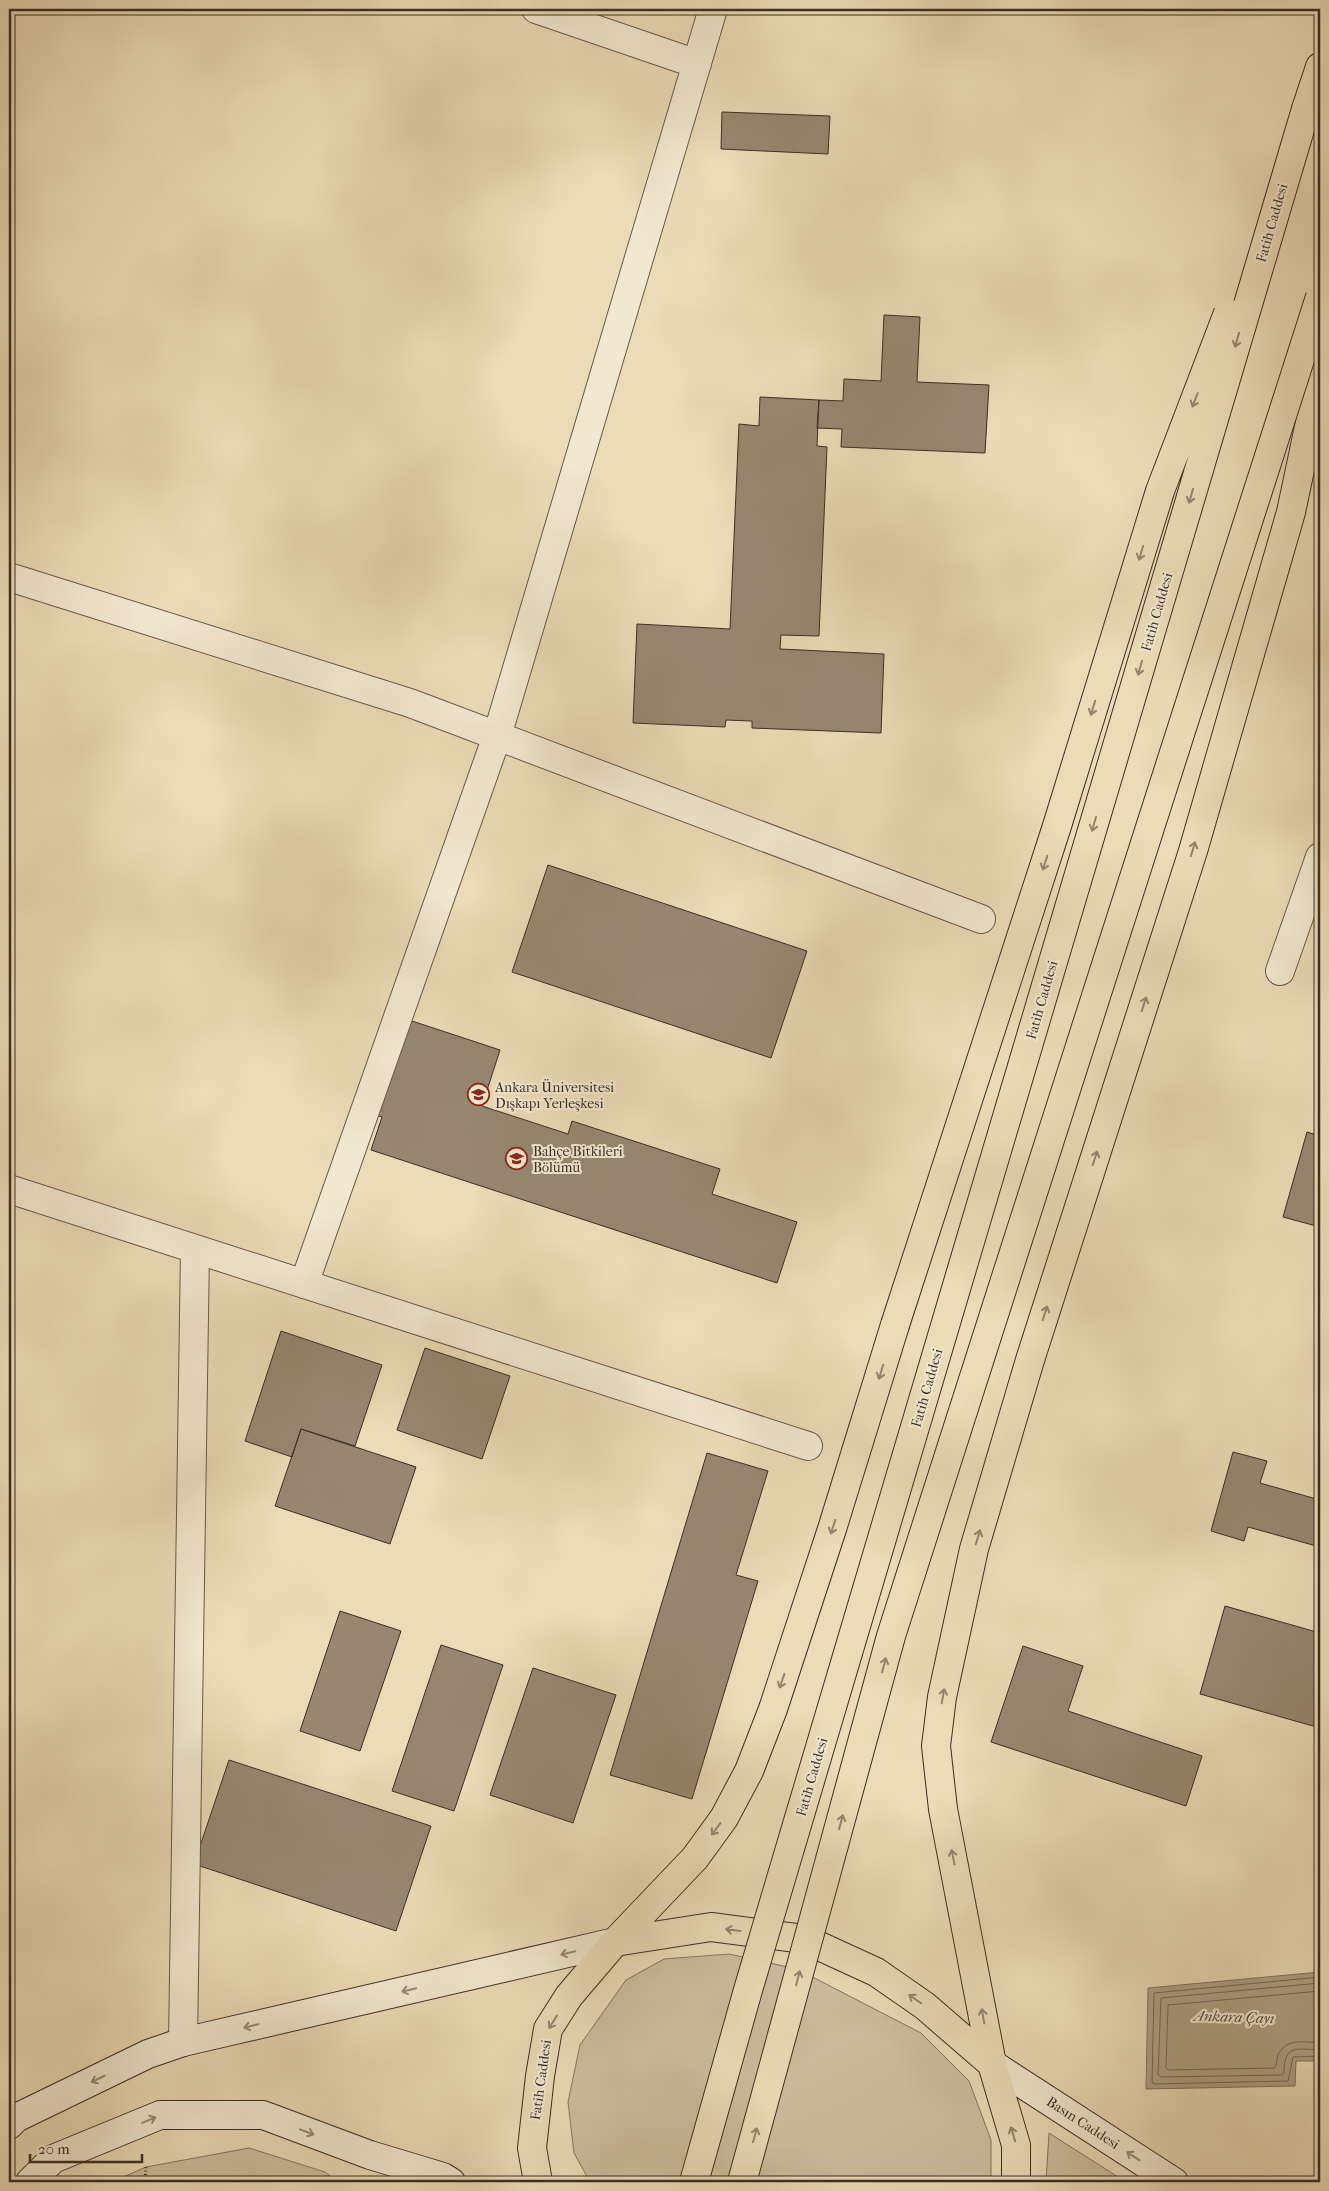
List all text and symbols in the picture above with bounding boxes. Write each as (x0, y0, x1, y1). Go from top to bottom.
street label: Fatih Caddesi (1253, 182, 1291, 264)
one-way arrow (1232, 332, 1242, 348)
one-way arrow (1190, 391, 1199, 407)
one-way arrow (1185, 487, 1195, 503)
one-way arrow (1136, 545, 1146, 561)
street label: Fatih Caddesi (1138, 571, 1176, 653)
one-way arrow (1134, 660, 1144, 676)
one-way arrow (1088, 700, 1098, 716)
one-way arrow (1088, 816, 1098, 832)
one-way arrow (1189, 841, 1199, 857)
one-way arrow (1040, 855, 1049, 871)
street label: Fatih Caddesi (1023, 959, 1061, 1041)
one-way arrow (1140, 996, 1149, 1012)
place label: Ankara Üniversitesi Dışkapı Yerleşkesi (494, 1079, 614, 1112)
school or university icon: Ankara Üniversitesi Dışkapı Yerleşkesi (467, 1083, 491, 1107)
place label: Bahçe Bitkileri Bölümü (533, 1143, 623, 1176)
school or university icon: Bahçe Bitkileri Bölümü (505, 1147, 529, 1171)
one-way arrow (1090, 1151, 1100, 1167)
one-way arrow (1041, 1306, 1050, 1322)
street label: Fatih Caddesi (908, 1347, 946, 1429)
one-way arrow (876, 1363, 885, 1379)
one-way arrow (828, 1519, 837, 1534)
one-way arrow (973, 1530, 983, 1546)
one-way arrow (879, 1657, 889, 1673)
one-way arrow (777, 1673, 787, 1689)
one-way arrow (938, 1688, 948, 1704)
street label: Fatih Caddesi (793, 1736, 831, 1818)
one-way arrow (836, 1814, 846, 1830)
one-way arrow (711, 1822, 721, 1836)
one-way arrow (948, 1849, 957, 1865)
one-way arrow (726, 1925, 742, 1935)
one-way arrow (560, 1949, 576, 1958)
one-way arrow (793, 1971, 803, 1987)
one-way arrow (402, 1986, 418, 1995)
one-way arrow (908, 1994, 922, 2004)
water label: Ankara Çayı (1191, 2007, 1275, 2027)
one-way arrow (978, 2009, 987, 2025)
one-way arrow (548, 2014, 558, 2028)
one-way arrow (244, 2022, 260, 2031)
street label: Fatih Caddesi (527, 2039, 555, 2121)
one-way arrow (91, 2074, 106, 2084)
street label: Basın Caddesi (1043, 2093, 1123, 2153)
one-way arrow (141, 2114, 156, 2123)
one-way arrow (1008, 2126, 1018, 2142)
one-way arrow (299, 2128, 314, 2137)
one-way arrow (750, 2128, 760, 2144)
scale bar (30, 2131, 142, 2163)
text: 20 m (38, 2140, 70, 2158)
one-way arrow (1126, 2151, 1140, 2161)

